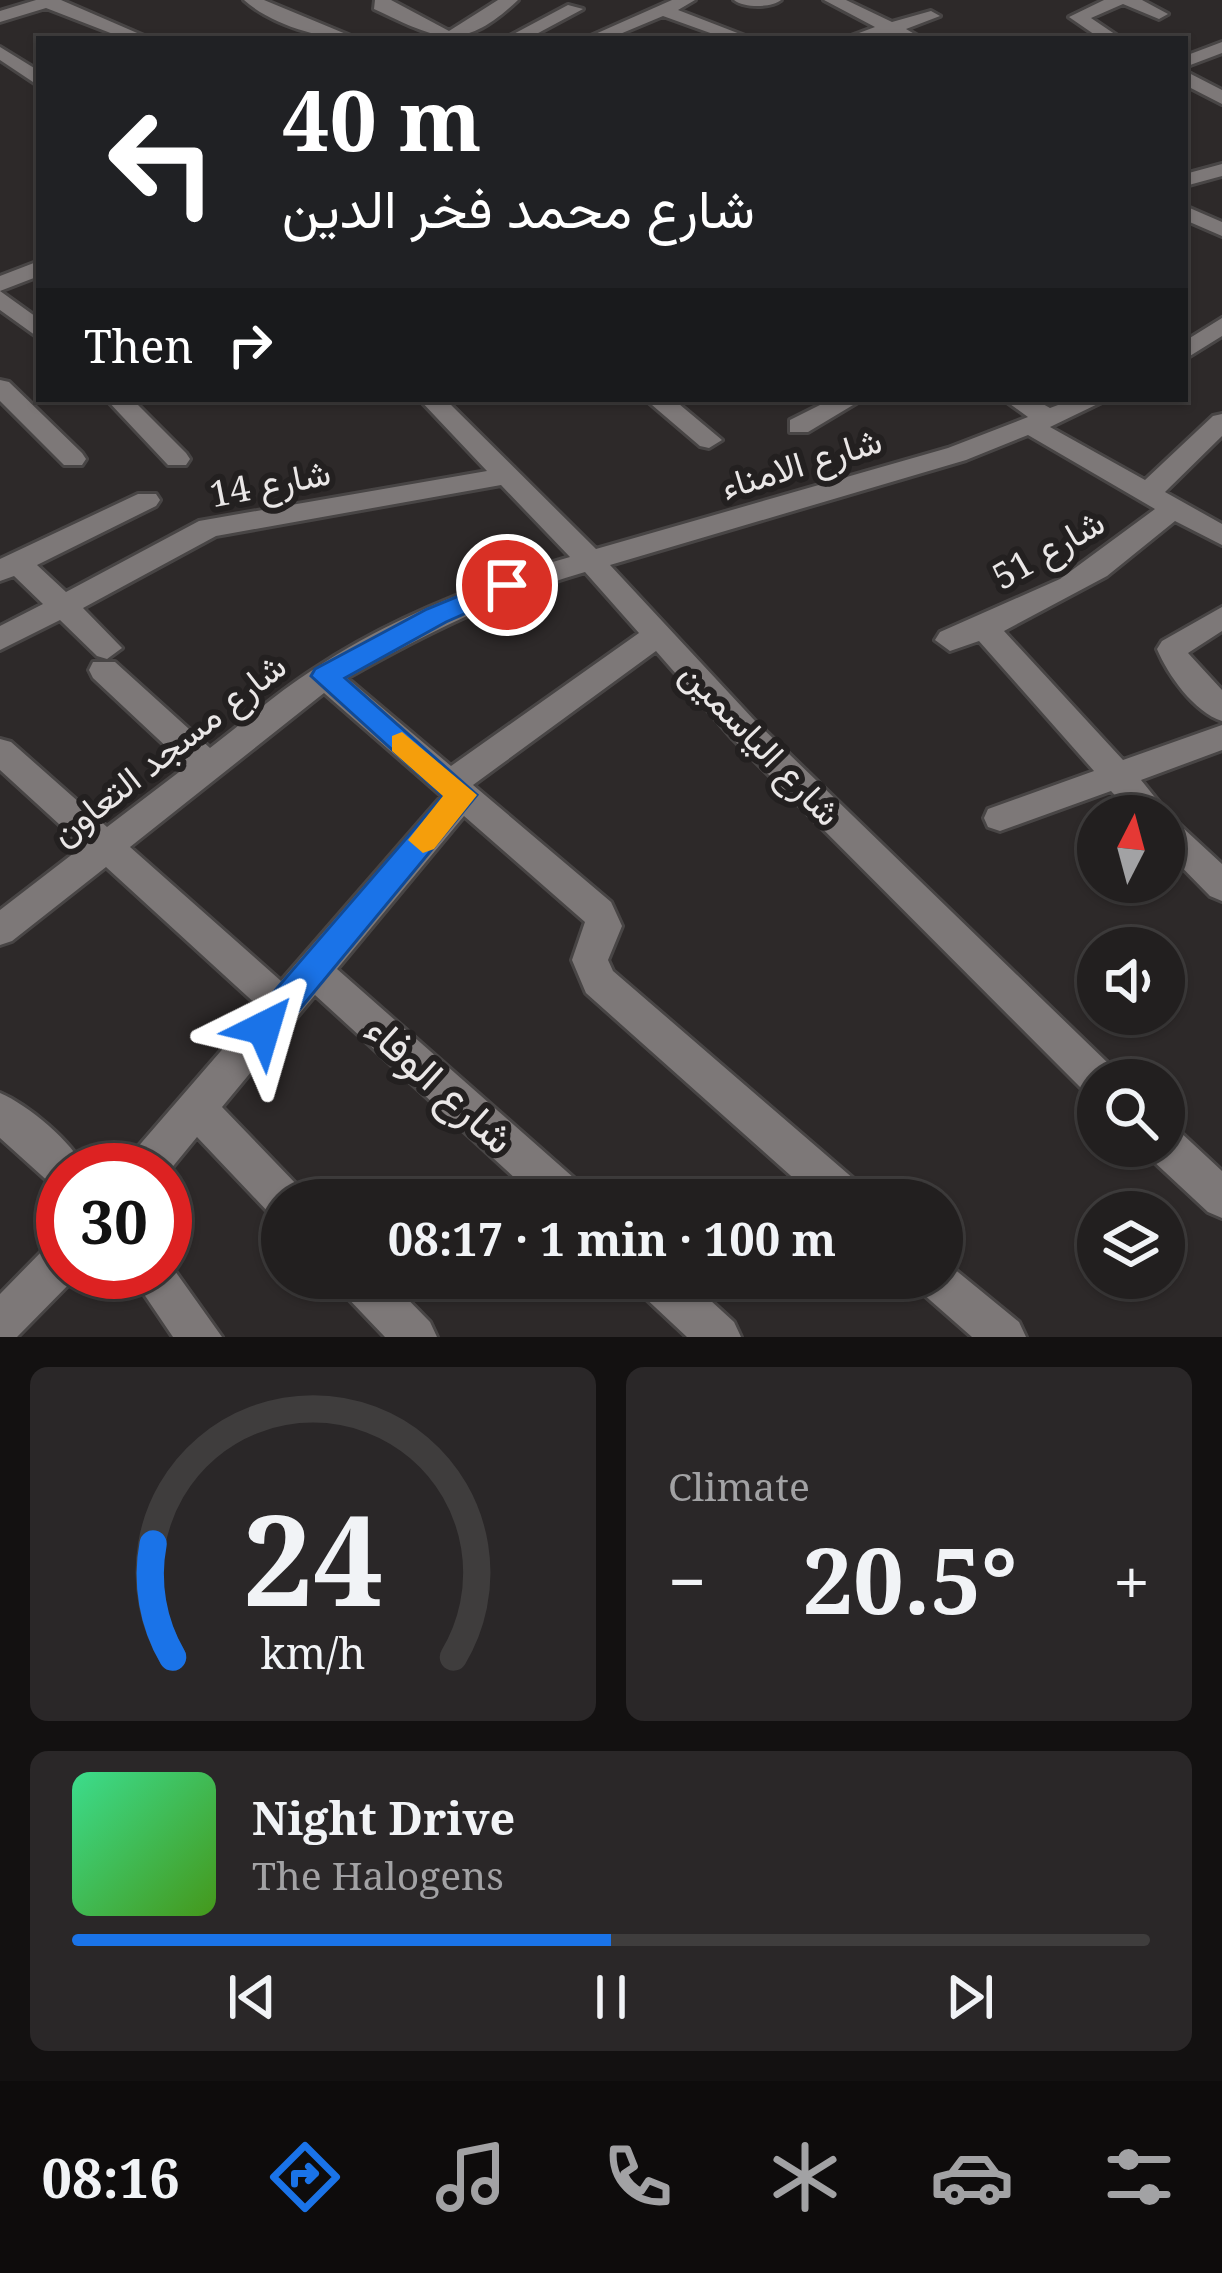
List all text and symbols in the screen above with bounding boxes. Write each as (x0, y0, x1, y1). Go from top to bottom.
text: 40 m (282, 61, 482, 176)
icon: left (84, 84, 240, 240)
text: شارع محمد فخر الدين (282, 170, 755, 244)
icon: right (217, 312, 283, 378)
text: Then (84, 315, 193, 376)
street label: شارع الامناء (714, 415, 888, 511)
street label: شارع 14 (205, 447, 335, 519)
street label: شارع 51 (983, 497, 1113, 601)
pin (456, 534, 558, 636)
icon: arrive (474, 552, 540, 618)
street label: شارع مسجد التعاون (40, 641, 296, 857)
street label: شارع الياسمين (669, 649, 853, 837)
north arrow (1077, 795, 1185, 903)
map controls (1077, 795, 1185, 1299)
button: sound (1077, 927, 1185, 1035)
position arrow (201, 965, 327, 1091)
street label: شارع الوفاء (353, 1000, 528, 1167)
button: search (1077, 1059, 1185, 1167)
speed limit sign: 30 (36, 1143, 192, 1299)
button: layers (1077, 1191, 1185, 1299)
text: 08:17 · 1 min · 100 m (388, 1208, 836, 1269)
text: Climate (668, 1459, 810, 1512)
text: 24 (242, 1473, 384, 1643)
text: 20.5° (802, 1518, 1017, 1640)
text: − (668, 1535, 706, 1625)
text: + (1113, 1535, 1150, 1625)
text: km/h (260, 1623, 366, 1682)
text: Night Drive (252, 1787, 515, 1848)
text: The Halogens (252, 1848, 504, 1901)
icon: previous (219, 1964, 285, 2030)
icon: pause (578, 1964, 644, 2030)
icon: next (937, 1964, 1003, 2030)
icon: directions (263, 2135, 347, 2219)
icon: music (429, 2135, 513, 2219)
icon: phone (596, 2135, 680, 2219)
icon: climate (763, 2135, 847, 2219)
icon: car (930, 2135, 1014, 2219)
icon: filters (1097, 2135, 1181, 2219)
text: 08:16 (41, 2140, 180, 2214)

